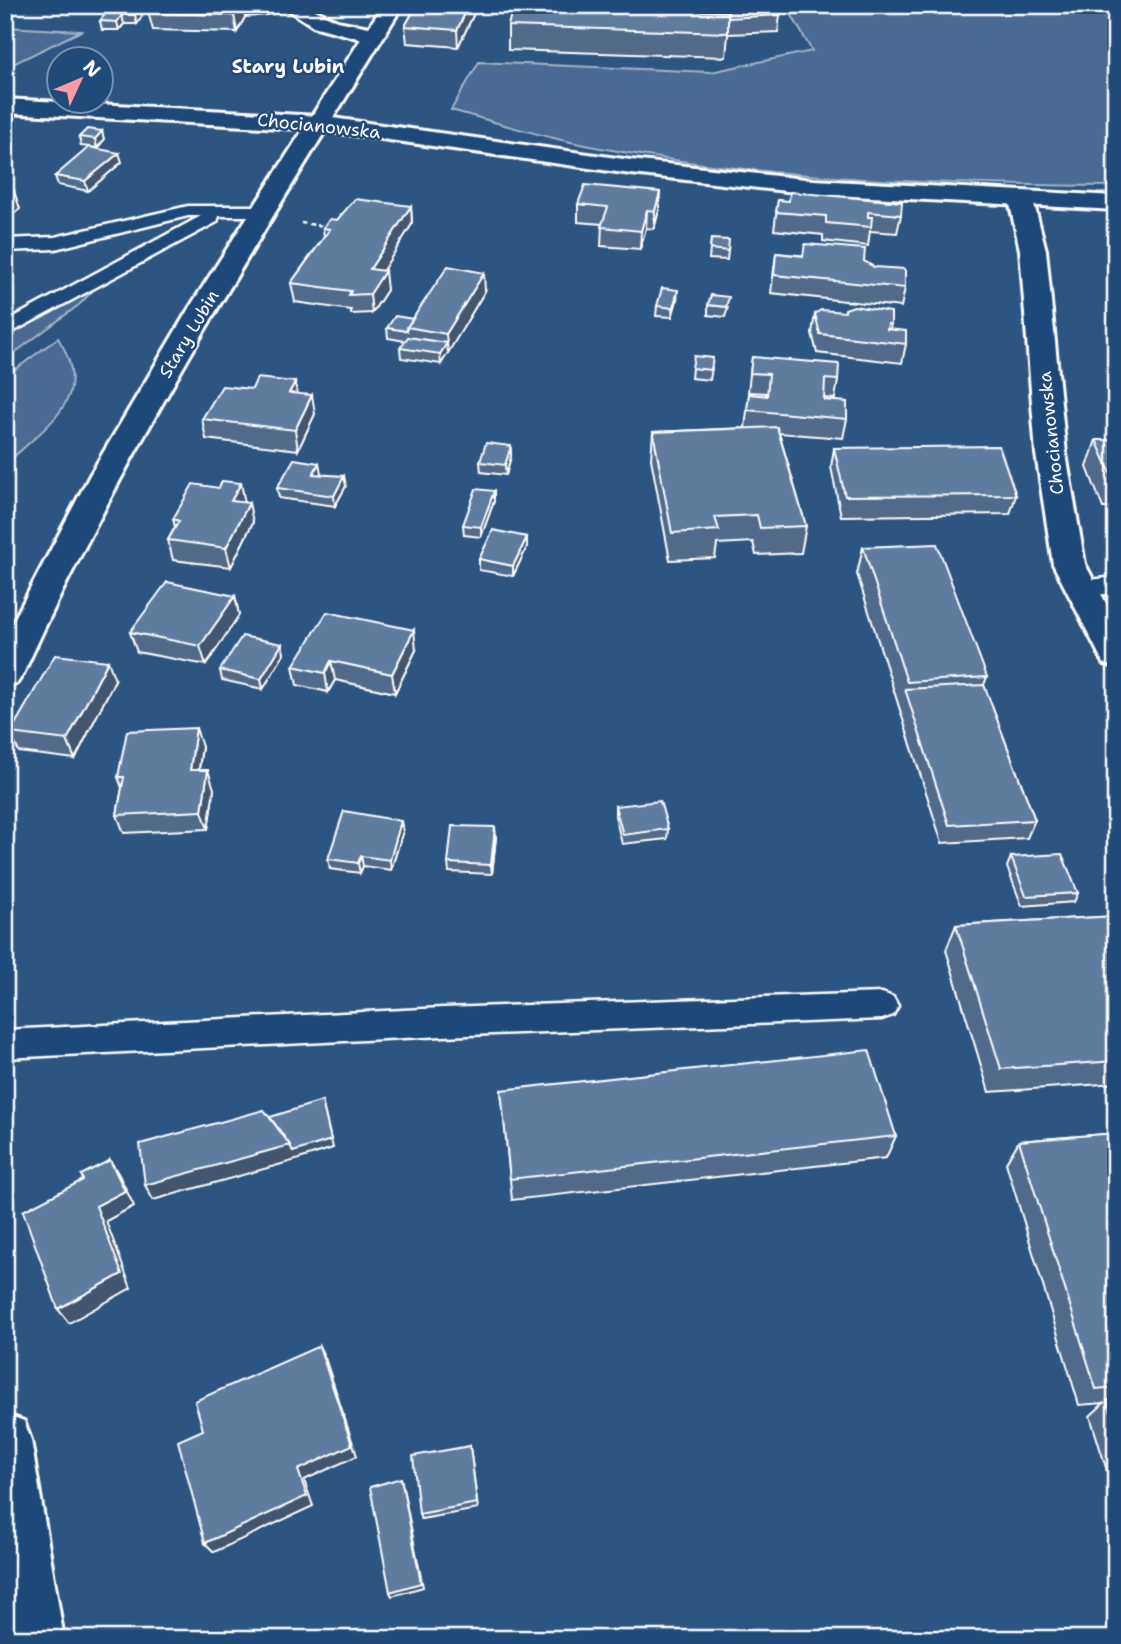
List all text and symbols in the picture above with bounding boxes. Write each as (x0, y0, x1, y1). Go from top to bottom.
north arrow (46, 46, 116, 116)
text: N (78, 54, 106, 83)
district label: Stary Lubin (232, 54, 345, 79)
street label: Chocianowska (256, 108, 382, 144)
street label: Stary Lubin (153, 286, 225, 382)
street label: Chocianowska (1033, 370, 1069, 496)

